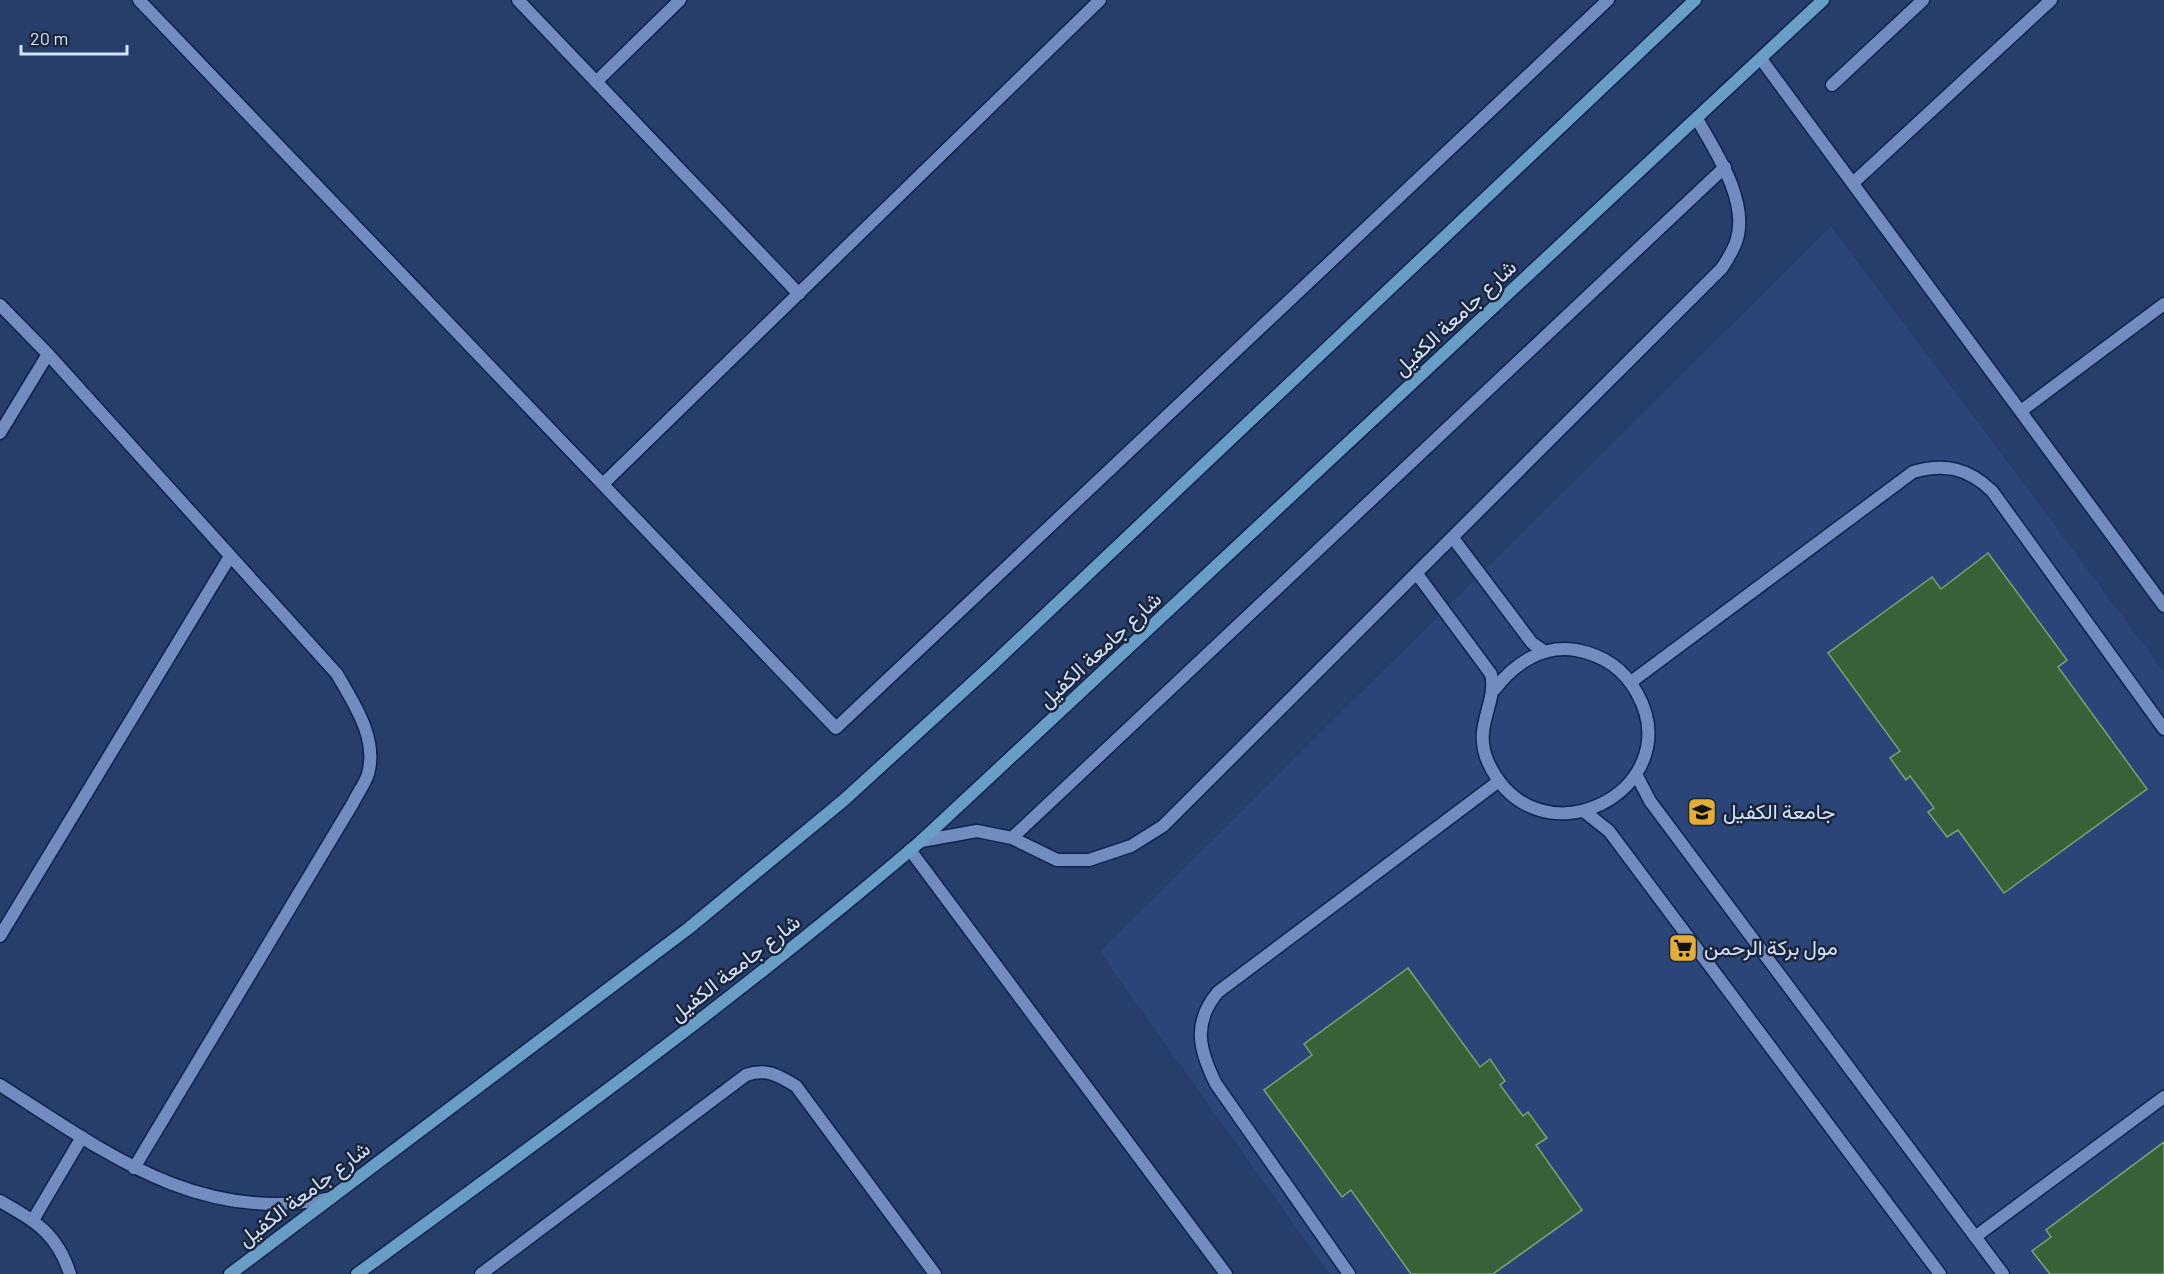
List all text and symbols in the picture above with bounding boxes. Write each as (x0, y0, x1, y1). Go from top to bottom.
scale bar (21, 18, 128, 56)
text: 20 m (30, 27, 68, 49)
street label: شارع جامعة الكفيل (1387, 254, 1523, 382)
street label: شارع جامعة الكفيل (1032, 586, 1168, 714)
school or university icon: جامعة الكفيل (1686, 796, 1718, 828)
place label: جامعة الكفيل (1723, 798, 1835, 824)
street label: شارع جامعة الكفيل (664, 908, 806, 1028)
supermarket icon: مول بركة الرحمن (1667, 932, 1699, 964)
place label: مول بركة الرحمن (1704, 934, 1838, 961)
street label: شارع جامعة الكفيل (232, 1135, 376, 1253)

